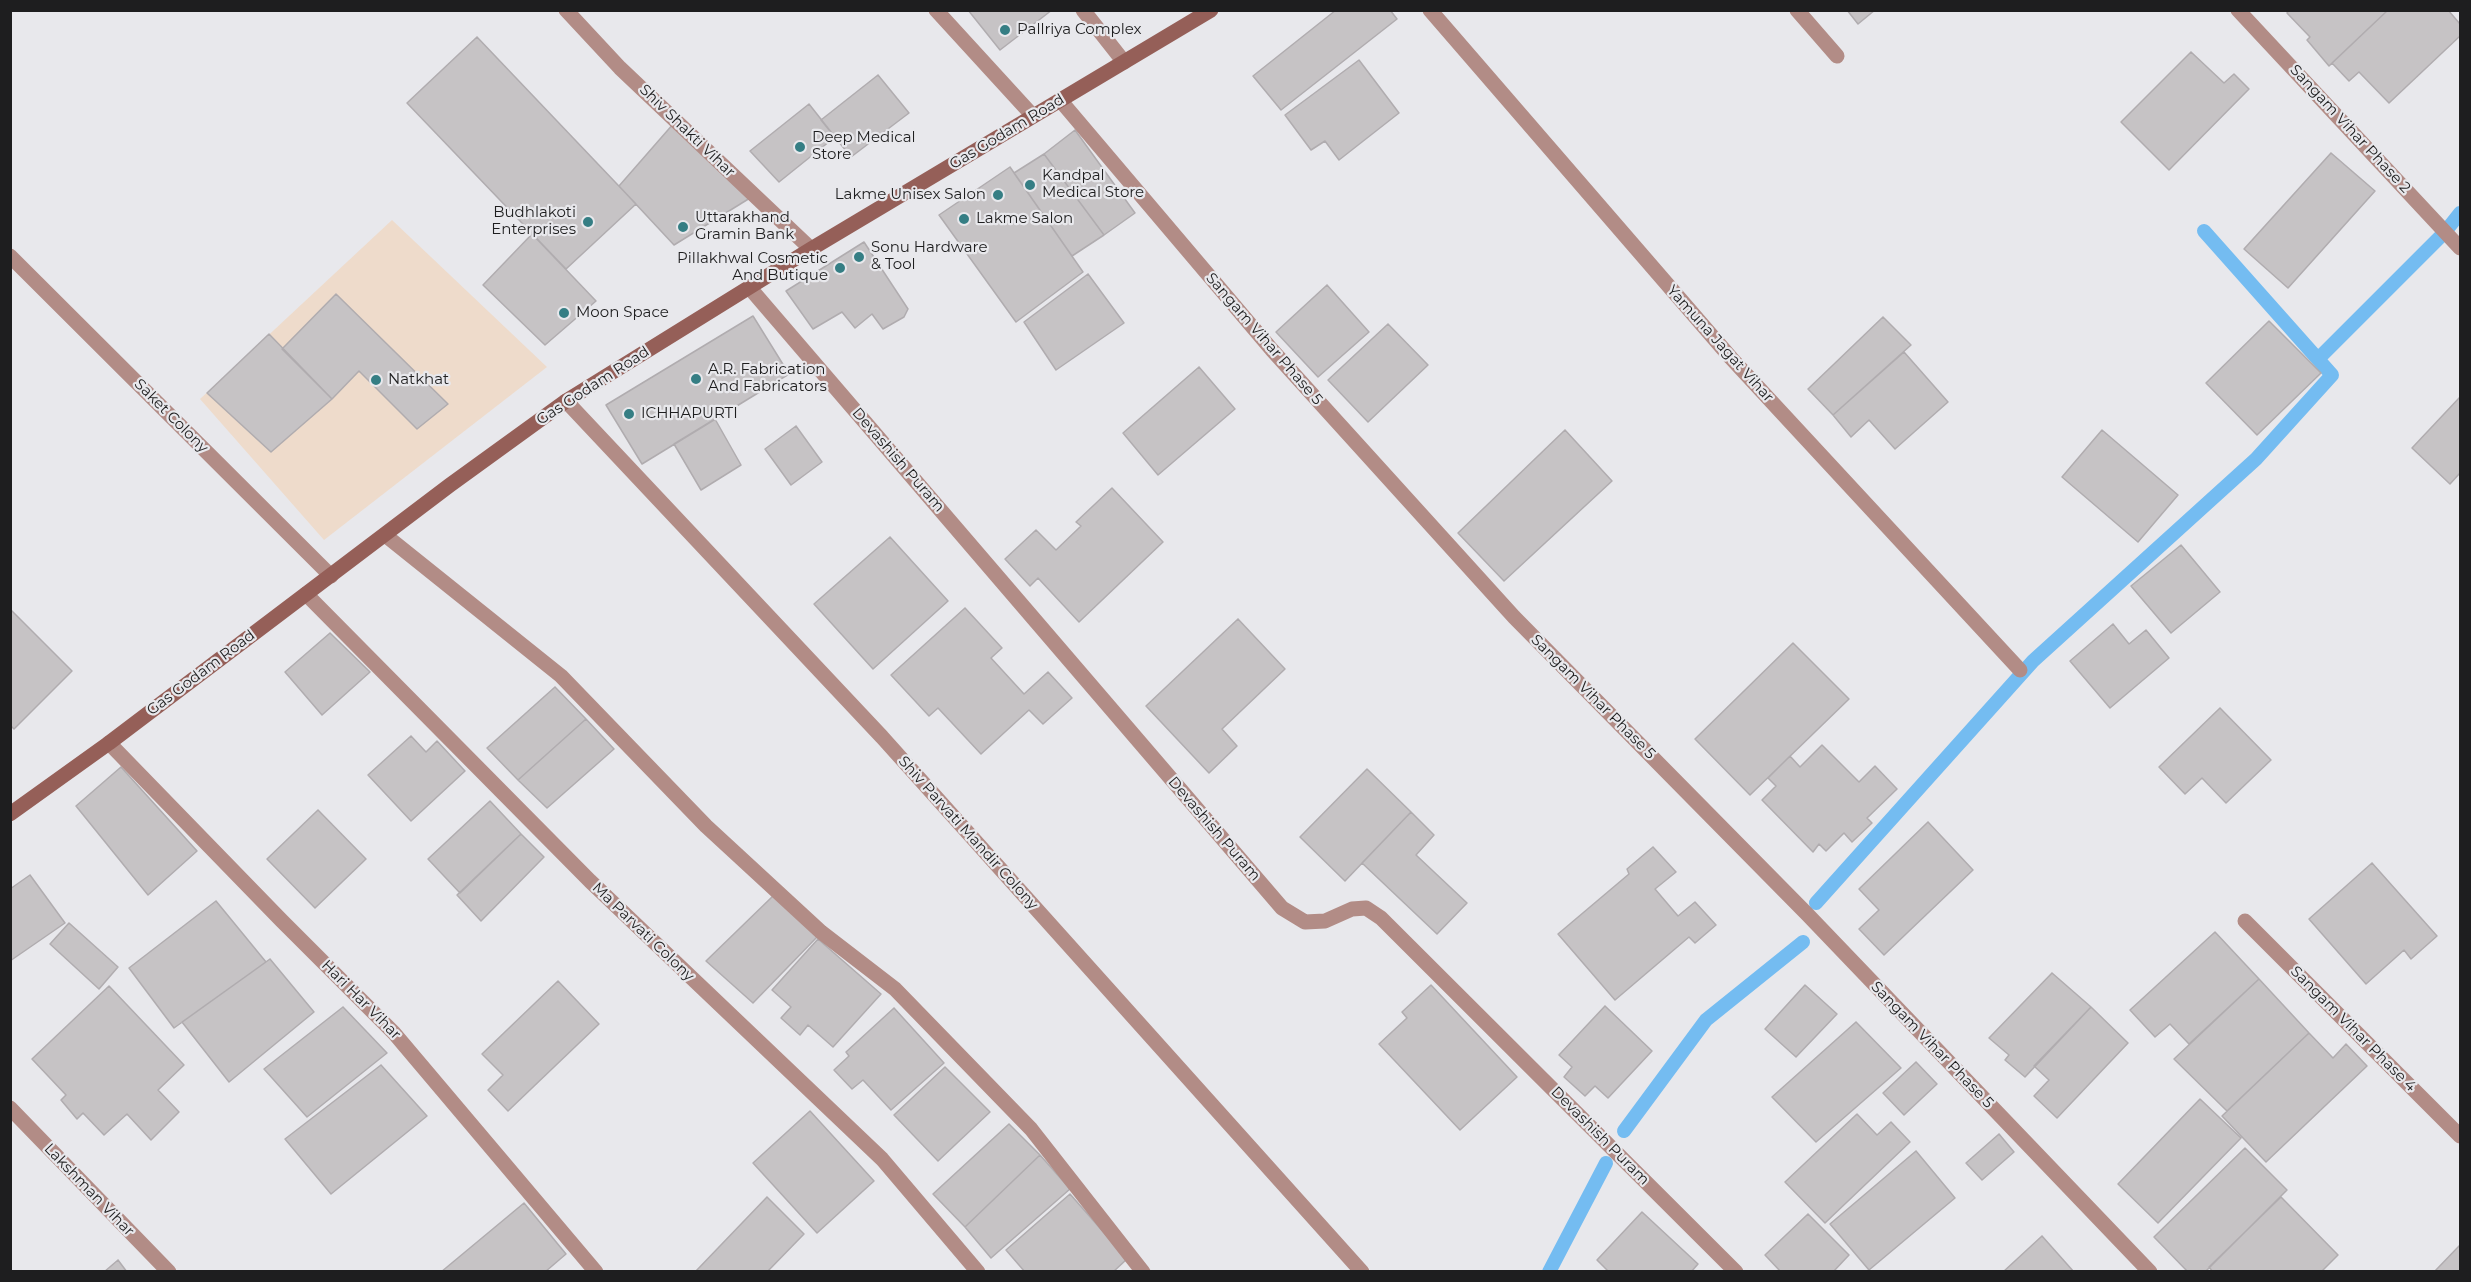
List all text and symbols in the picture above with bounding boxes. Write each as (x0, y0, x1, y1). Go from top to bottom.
place label: Pallriya Complex (1017, 21, 1142, 39)
marker: Pallriya Complex (998, 23, 1012, 37)
street label: Sangam Vihar Phase 2 (2286, 61, 2414, 197)
street label: Shiv Shakti Vihar (635, 81, 739, 181)
street label: Gas Godam Road (946, 91, 1068, 173)
place label: Deep Medical Store (812, 129, 916, 164)
marker: Deep Medical Store (793, 140, 807, 154)
place label: Kandpal Medical Store (1042, 167, 1144, 202)
marker: Kandpal Medical Store (1023, 178, 1037, 192)
place label: Lakme Unisex Salon (835, 186, 986, 204)
marker: Lakme Unisex Salon (991, 188, 1005, 202)
place label: Budhlakoti Enterprises (491, 204, 576, 239)
place label: Uttarakhand Gramin Bank (695, 209, 794, 244)
place label: Lakme Salon (976, 210, 1073, 228)
marker: Lakme Salon (957, 212, 971, 226)
marker: Budhlakoti Enterprises (581, 215, 595, 229)
marker: Uttarakhand Gramin Bank (676, 220, 690, 234)
place label: Sonu Hardware & Tool (871, 239, 987, 274)
place label: Pillakhwal Cosmetic And Butique (677, 250, 828, 285)
marker: Sonu Hardware & Tool (852, 250, 866, 264)
marker: Pillakhwal Cosmetic And Butique (833, 261, 847, 275)
street label: Sangam Vihar Phase 5 (1202, 269, 1326, 409)
street label: Yamuna Jagat Vihar (1663, 282, 1777, 406)
place label: Moon Space (576, 304, 669, 322)
marker: Moon Space (557, 306, 571, 320)
street label: Gas Godam Road (533, 343, 653, 429)
place label: A.R. Fabrication And Fabricators (708, 361, 827, 396)
place label: Natkhat (388, 371, 449, 389)
marker: A.R. Fabrication And Fabricators (689, 372, 703, 386)
marker: Natkhat (369, 373, 383, 387)
street label: Saket Colony (130, 375, 212, 457)
street label: Devashish Puram (848, 404, 948, 516)
place label: ICHHAPURTI (641, 405, 738, 423)
marker: ICHHAPURTI (622, 407, 636, 421)
street label: Gas Godam Road (143, 626, 259, 720)
street label: Sangam Vihar Phase 5 (1527, 631, 1659, 763)
street label: Shiv Parvati Mandir Colony (894, 753, 1042, 913)
street label: Devashish Puram (1164, 773, 1264, 885)
street label: Ma Parvati Colony (588, 879, 698, 985)
street label: Hari Har Vihar (317, 956, 405, 1044)
street label: Sangam Vihar Phase 4 (2286, 962, 2420, 1096)
street label: Sangam Vihar Phase 5 (1867, 978, 1997, 1112)
street label: Devashish Puram (1547, 1083, 1653, 1189)
street label: Lakshman Vihar (40, 1140, 138, 1240)

